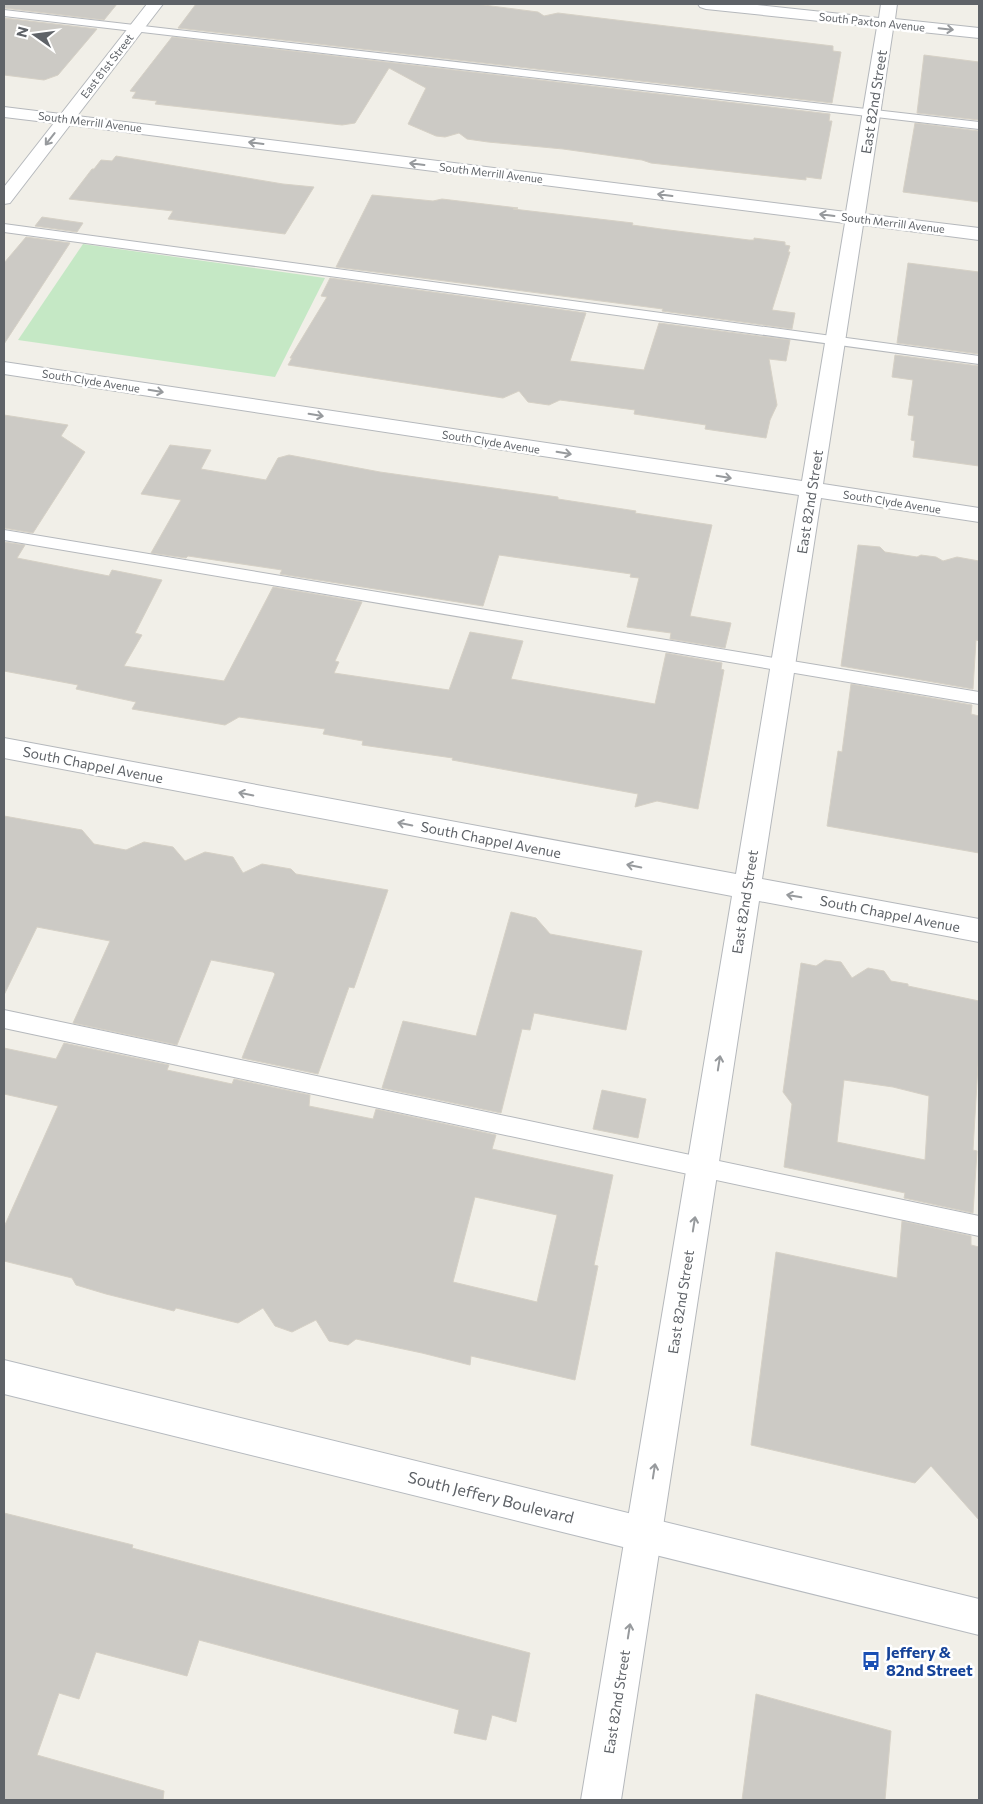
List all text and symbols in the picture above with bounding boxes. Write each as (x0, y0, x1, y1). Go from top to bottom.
street label: South Paxton Avenue (818, 9, 926, 34)
north arrow (10, 10, 60, 60)
text: N (12, 25, 31, 39)
one-way arrow (937, 25, 953, 34)
street label: East 81st Street (77, 31, 136, 100)
street label: East 82nd Street (857, 49, 890, 155)
street label: South Merrill Avenue (37, 109, 143, 134)
one-way arrow (45, 132, 55, 146)
one-way arrow (248, 138, 264, 148)
one-way arrow (410, 159, 426, 169)
street label: South Merrill Avenue (438, 160, 544, 185)
one-way arrow (658, 190, 674, 200)
one-way arrow (819, 210, 835, 220)
street label: South Merrill Avenue (840, 210, 946, 235)
street label: South Clyde Avenue (41, 366, 141, 395)
one-way arrow (147, 387, 163, 397)
one-way arrow (308, 411, 324, 421)
street label: South Clyde Avenue (441, 427, 541, 456)
one-way arrow (555, 448, 571, 458)
street label: East 82nd Street (793, 449, 826, 555)
one-way arrow (716, 472, 732, 482)
street label: South Clyde Avenue (842, 487, 942, 516)
street label: South Chappel Avenue (21, 743, 165, 786)
one-way arrow (238, 788, 254, 798)
one-way arrow (398, 818, 414, 828)
street label: South Chappel Avenue (419, 818, 563, 861)
street label: East 82nd Street (728, 849, 761, 955)
one-way arrow (626, 861, 642, 871)
one-way arrow (786, 891, 802, 901)
street label: South Chappel Avenue (818, 892, 962, 935)
one-way arrow (715, 1056, 725, 1072)
one-way arrow (689, 1216, 699, 1232)
street label: East 82nd Street (664, 1249, 697, 1355)
one-way arrow (650, 1463, 660, 1479)
street label: South Jeffery Boulevard (406, 1467, 576, 1526)
one-way arrow (624, 1624, 634, 1640)
place label: Jeffery & 82nd Street (886, 1642, 973, 1679)
street label: East 82nd Street (600, 1649, 633, 1755)
bus stop icon: Jeffery & 82nd Street (860, 1650, 882, 1672)

